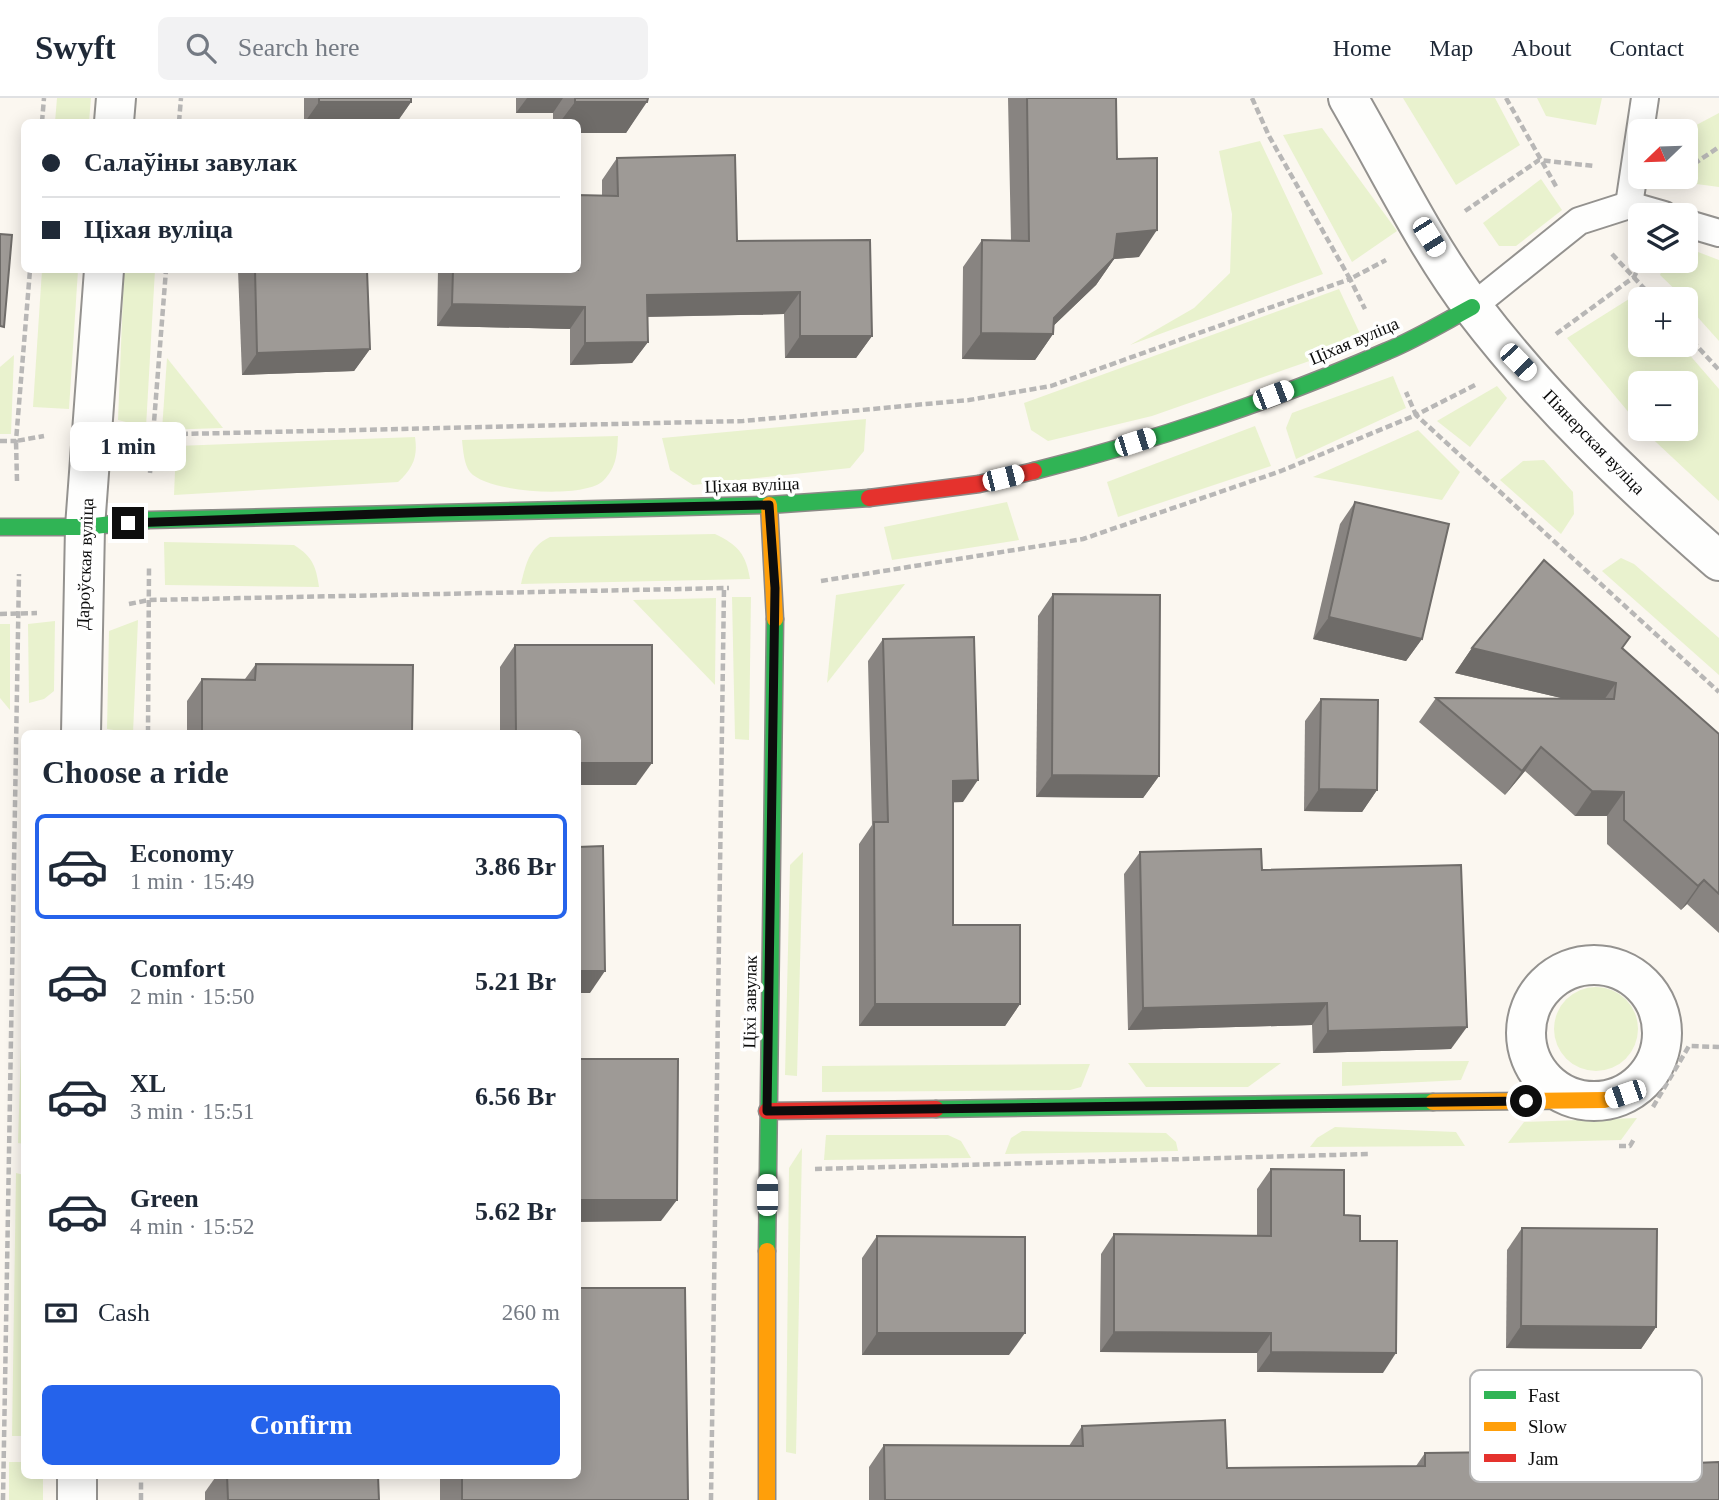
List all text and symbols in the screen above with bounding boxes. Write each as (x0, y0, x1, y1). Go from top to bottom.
search box (158, 17, 648, 80)
icon: search (182, 29, 220, 67)
text: Swyft (35, 30, 116, 66)
text: Search here (238, 33, 360, 62)
text: Home (1333, 35, 1391, 61)
text: Map (1429, 35, 1473, 61)
text: About (1511, 35, 1571, 61)
text: Contact (1609, 35, 1684, 61)
north arrow (1628, 119, 1698, 189)
map controls (1628, 119, 1698, 441)
text: Салаўіны завулак (84, 148, 297, 177)
button: layers (1628, 203, 1698, 273)
car (1409, 214, 1450, 260)
text: Ціхая вуліца (84, 215, 233, 244)
button: + (1628, 287, 1698, 357)
street label: Ціхая вуліца (1306, 313, 1402, 369)
car (1496, 340, 1541, 384)
button: − (1628, 371, 1698, 441)
car (1250, 378, 1297, 412)
street label: Піянерская вуліца (1539, 385, 1649, 499)
callout: 1 min (70, 422, 186, 470)
car (1112, 426, 1159, 458)
text: 1 min (100, 434, 156, 459)
car (981, 463, 1026, 493)
street label: Ціхая вуліца (704, 473, 800, 497)
street label: Дароўская вуліца (73, 498, 97, 630)
route end (112, 507, 144, 539)
text: Choose a ride (42, 754, 229, 790)
icon: car (46, 835, 109, 898)
text: Economy (130, 839, 234, 868)
text: 3.86 Br (475, 852, 556, 881)
text: 1 min · 15:49 (130, 869, 255, 894)
icon: car (46, 950, 109, 1013)
text: Comfort (130, 954, 225, 983)
street label: Ціхі завулак (739, 955, 761, 1049)
text: 5.21 Br (475, 967, 556, 996)
text: 2 min · 15:50 (130, 984, 255, 1009)
icon: car (46, 1065, 109, 1128)
text: XL (130, 1069, 166, 1098)
car (1602, 1077, 1649, 1111)
text: 6.56 Br (475, 1082, 556, 1111)
route start (1510, 1085, 1542, 1117)
text: 3 min · 15:51 (130, 1099, 255, 1124)
car (757, 1174, 778, 1216)
icon: car (46, 1180, 109, 1243)
text: Green (130, 1184, 199, 1213)
text: 5.62 Br (475, 1197, 556, 1226)
text: 4 min · 15:52 (130, 1214, 255, 1239)
icon: cash (42, 1294, 80, 1332)
text: Cash (98, 1298, 150, 1327)
text: 260 m (502, 1300, 560, 1325)
legend (1470, 1370, 1702, 1482)
button: Confirm (42, 1385, 560, 1465)
text: Fast (1528, 1385, 1560, 1406)
text: Slow (1528, 1416, 1567, 1437)
text: Jam (1528, 1448, 1559, 1469)

